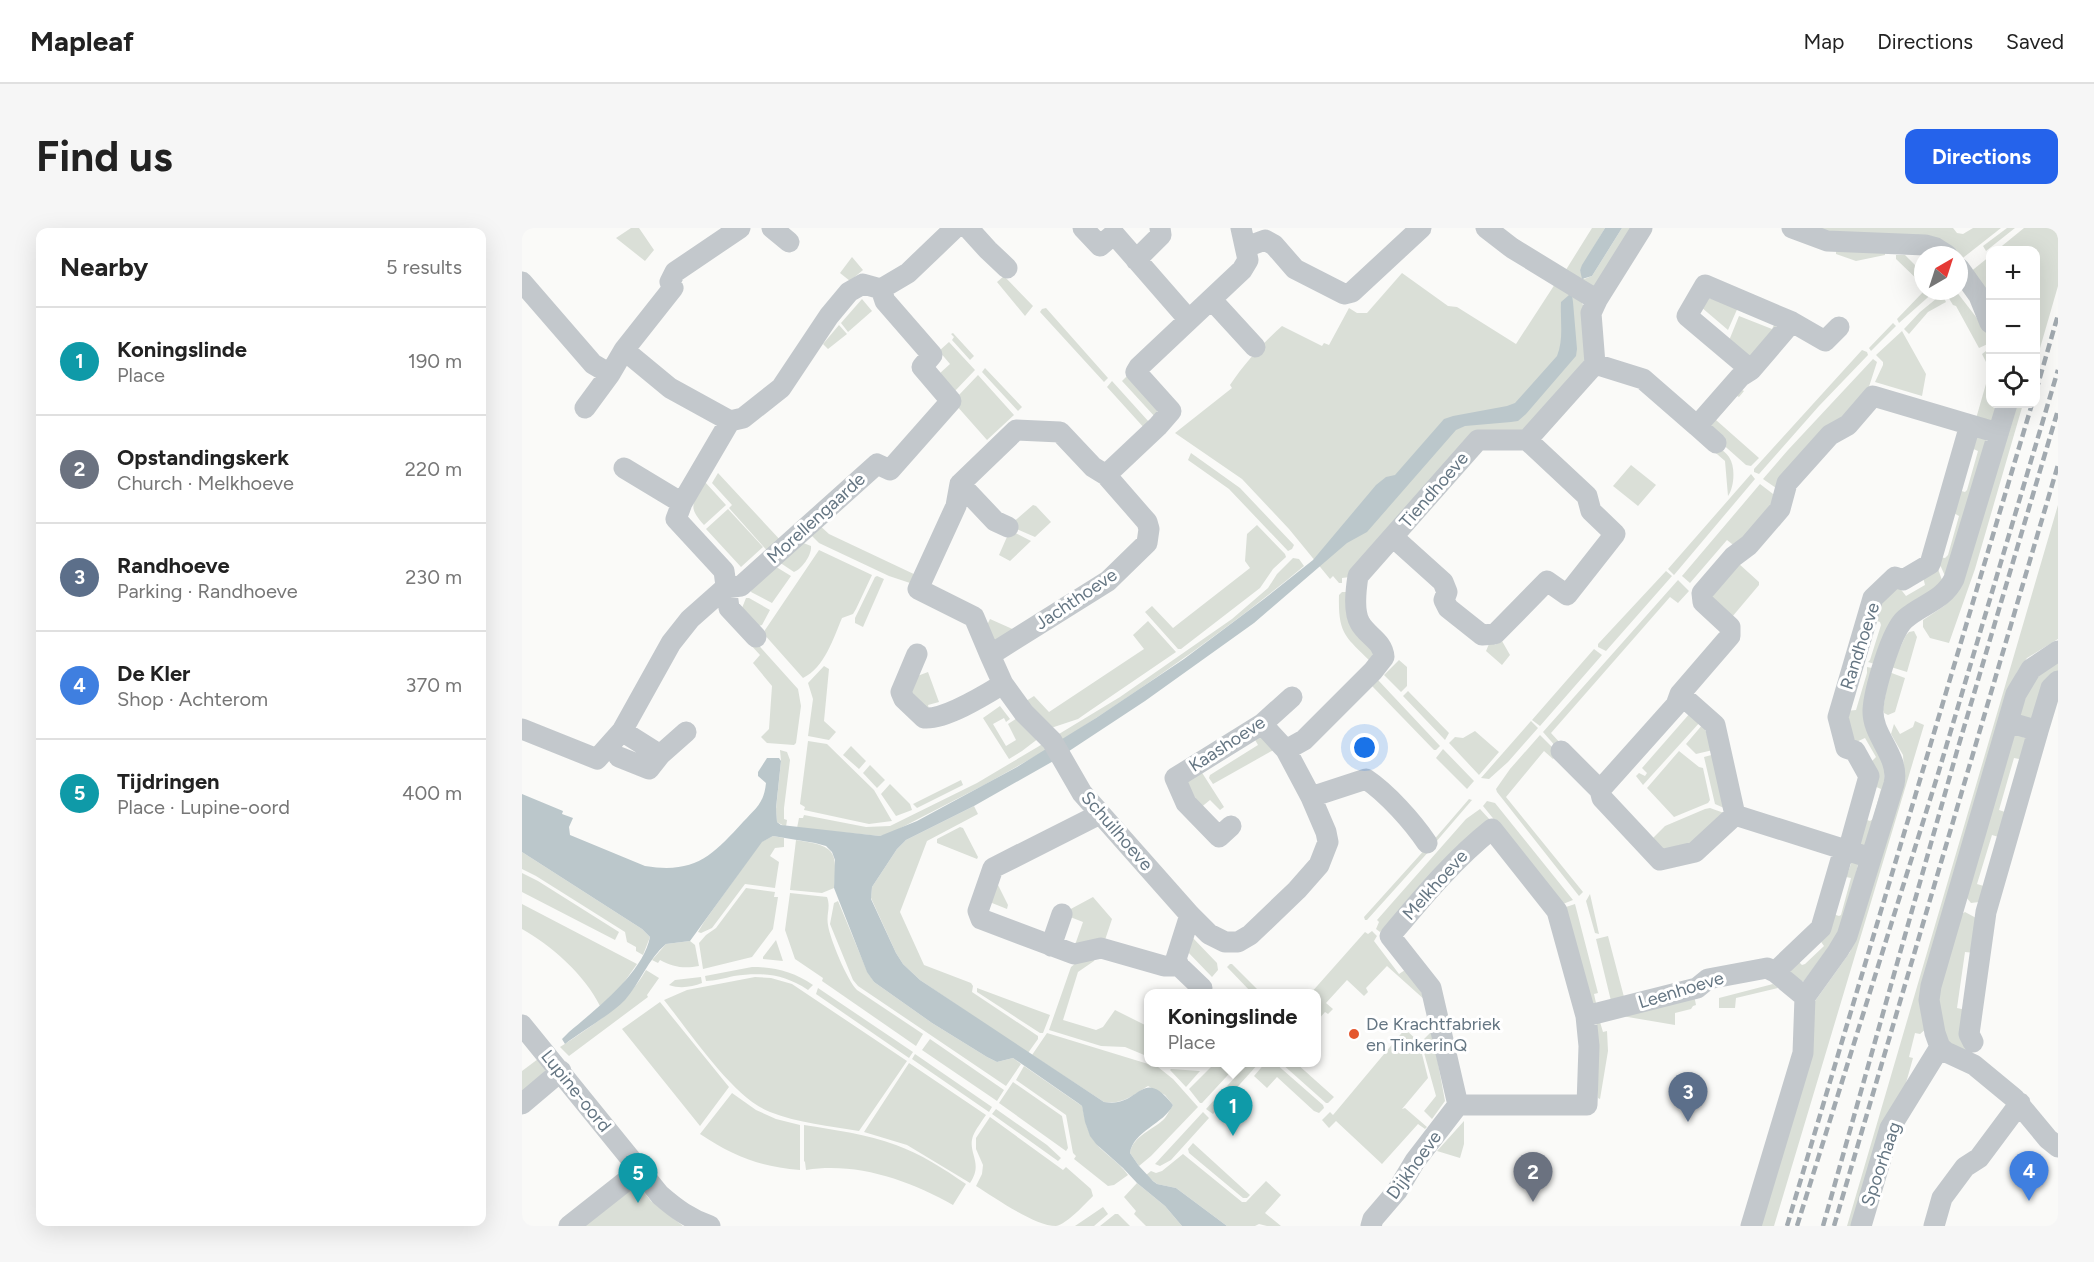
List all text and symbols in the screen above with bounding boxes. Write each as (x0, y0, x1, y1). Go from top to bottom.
text: Mapleaf (30, 24, 134, 58)
text: Map (1803, 29, 1844, 54)
text: Directions (1877, 29, 1973, 54)
text: Saved (2006, 29, 2064, 54)
button: Directions (1905, 129, 2058, 184)
text: Find us (36, 131, 173, 182)
north arrow (1914, 246, 1968, 300)
map controls (1986, 246, 2040, 408)
button: + (1986, 246, 2040, 300)
text: Nearby (60, 251, 148, 283)
text: 5 results (386, 255, 462, 279)
button: − (1986, 300, 2040, 354)
text: Koningslinde (117, 336, 247, 363)
text: 1 (75, 349, 84, 373)
text: 190 m (408, 349, 462, 373)
button: locate (1986, 354, 2040, 408)
text: Place (117, 363, 165, 387)
text: Opstandingskerk (117, 444, 289, 471)
street label: Tiendhoeve (1395, 447, 1473, 533)
text: 2 (74, 457, 85, 481)
text: 220 m (405, 457, 462, 481)
street label: Morellengaarde (762, 468, 870, 568)
text: Church · Melkhoeve (117, 471, 294, 495)
text: Randhoeve (117, 552, 230, 579)
street label: Jachthoeve (1031, 563, 1121, 634)
text: 3 (74, 565, 85, 589)
text: 230 m (405, 565, 462, 589)
text: Parking · Randhoeve (117, 579, 298, 603)
street label: Randhoeve (1836, 600, 1884, 692)
text: De Kler (117, 660, 190, 687)
text: 4 (73, 673, 86, 697)
text: 370 m (406, 673, 462, 697)
text: Shop · Achterom (117, 687, 268, 711)
street label: Kaashoeve (1185, 711, 1269, 777)
your location (1350, 733, 1379, 762)
text: Tijdringen (117, 768, 220, 795)
text: 5 (74, 781, 85, 805)
text: 400 m (402, 781, 462, 805)
street label: Schuilhoeve (1077, 787, 1158, 875)
text: Place · Lupine-oord (117, 795, 290, 819)
street label: Melkhoeve (1398, 845, 1472, 925)
street label: Leenhoeve (1636, 967, 1727, 1013)
popup (1144, 989, 1321, 1067)
text: Koningslinde (1168, 1003, 1297, 1030)
place label: De Krachtfabriek en TinkerinQ (1366, 1013, 1501, 1056)
marker: De Krachtfabriek en TinkerinQ (1347, 1027, 1361, 1041)
text: Place (1168, 1030, 1215, 1054)
street label: Lupine-oord (536, 1046, 616, 1136)
pin: 3 (1668, 1072, 1708, 1122)
pin: 1 (1214, 1086, 1252, 1136)
street label: Spoorhaag (1856, 1119, 1906, 1209)
street label: Dijkhoeve (1382, 1126, 1446, 1203)
pin: 2 (1514, 1152, 1552, 1202)
pin: 4 (2010, 1152, 2048, 1201)
pin: 5 (618, 1154, 658, 1203)

